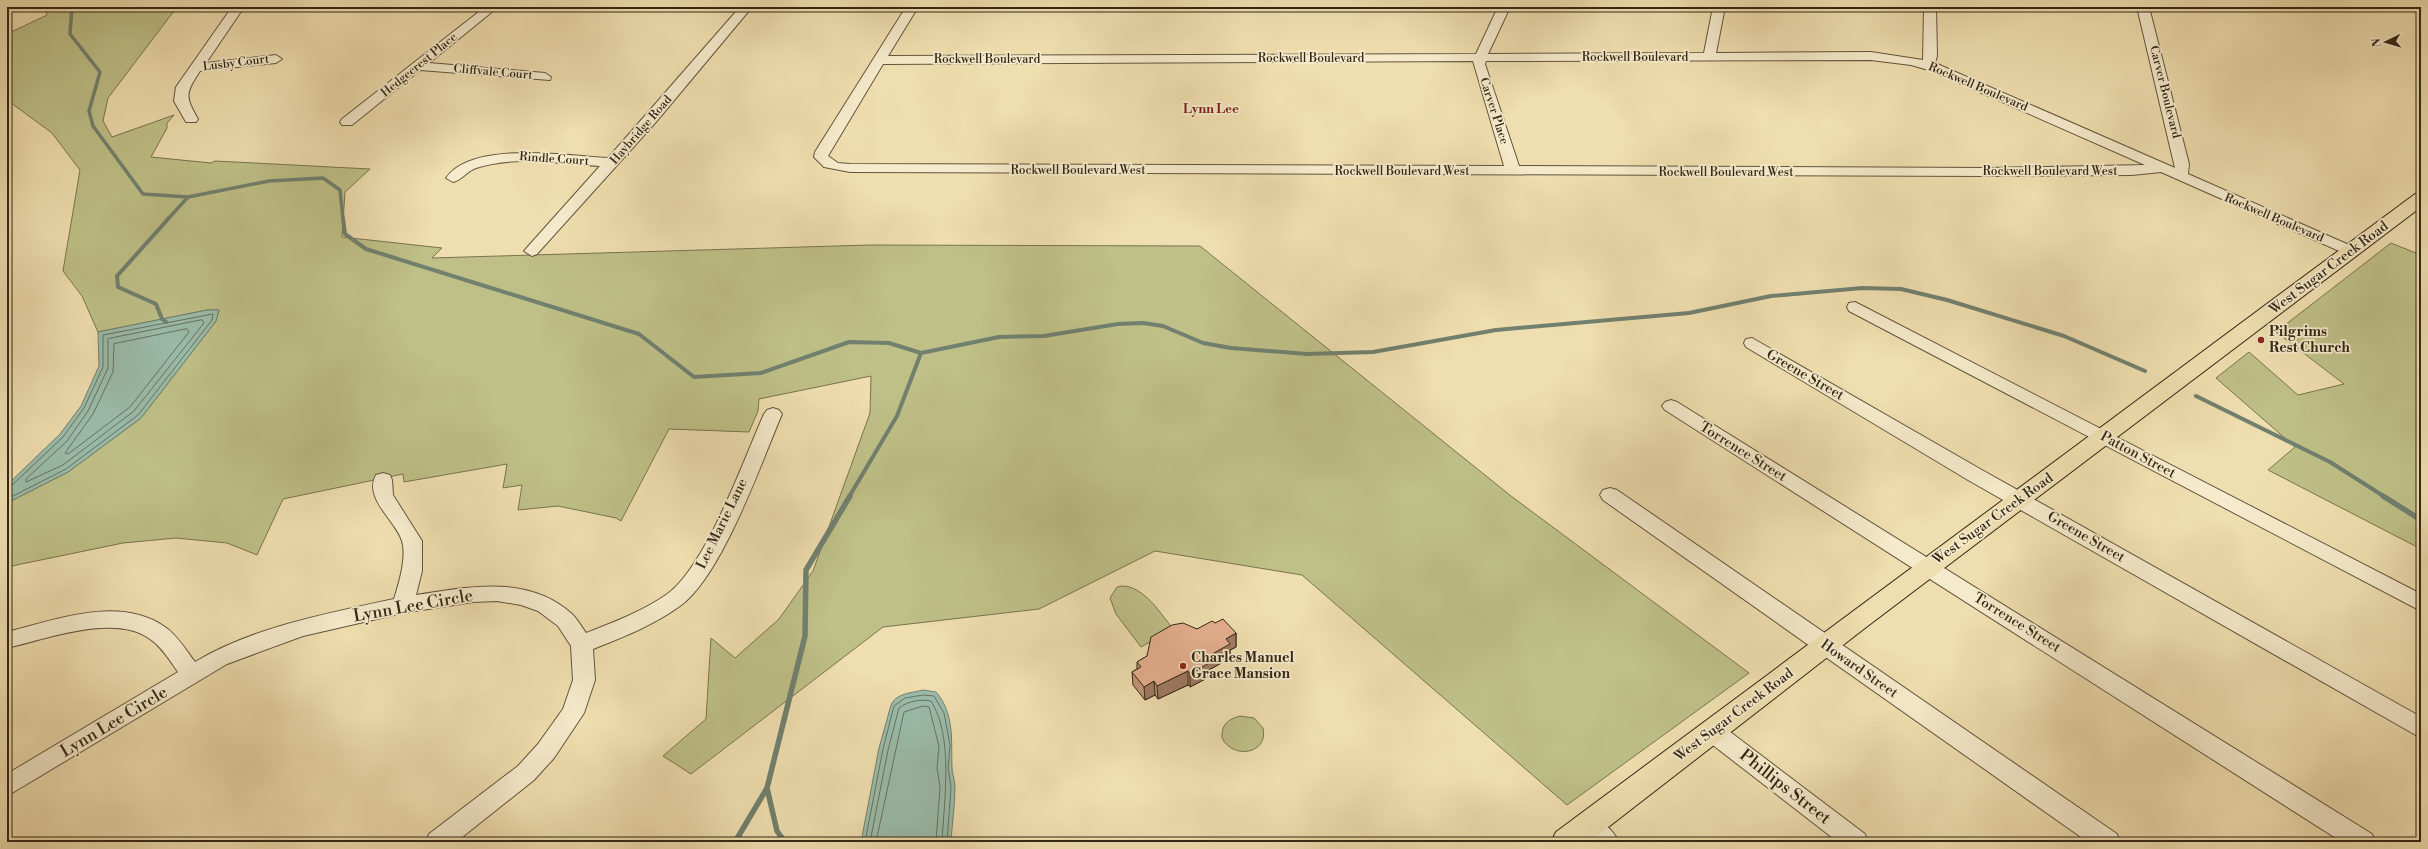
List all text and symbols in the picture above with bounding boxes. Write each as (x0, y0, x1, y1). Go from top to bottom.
north arrow (2366, 22, 2406, 62)
street label: Hedgecrest Place (378, 30, 460, 100)
text: N (2370, 38, 2384, 48)
street label: Carver Boulevard (2146, 44, 2184, 140)
street label: Rockwell Boulevard (1582, 50, 1688, 65)
street label: Lusby Court (202, 51, 271, 75)
street label: Rockwell Boulevard (1258, 51, 1364, 66)
street label: Rockwell Boulevard (934, 52, 1040, 67)
street label: Rockwell Boulevard (1926, 59, 2030, 115)
street label: Cliffvale Court (453, 61, 534, 83)
street label: Carver Place (1476, 76, 1512, 146)
street label: Haybridge Road (607, 92, 675, 168)
district label: Lynn Lee (1183, 101, 1239, 117)
street label: Rindle Court (519, 149, 590, 169)
street label: Rockwell Boulevard West (1011, 163, 1146, 178)
street label: Rockwell Boulevard West (1335, 164, 1470, 179)
street label: Rockwell Boulevard West (1983, 164, 2118, 179)
street label: Rockwell Boulevard West (1659, 165, 1794, 180)
street label: Rockwell Boulevard (2222, 190, 2326, 246)
street label: West Sugar Creek Road (2265, 217, 2392, 319)
place label: Pilgrims Rest Church (2269, 323, 2350, 357)
marker: Pilgrims Rest Church (2256, 335, 2266, 345)
street label: Greene Street (1763, 346, 1847, 404)
street label: Torrence Street (1696, 418, 1790, 486)
street label: Patton Street (2097, 428, 2179, 482)
street label: West Sugar Creek Road (1928, 469, 2057, 569)
street label: Lee Marie Lane (692, 476, 752, 572)
street label: Greene Street (2044, 508, 2128, 566)
street label: Lynn Lee Circle (351, 585, 475, 627)
street label: Torrence Street (1970, 589, 2064, 657)
street label: Howard Street (1817, 636, 1901, 702)
place label: Charles Manuel Grace Mansion (1191, 649, 1295, 683)
marker: Charles Manuel Grace Mansion (1178, 661, 1188, 671)
street label: West Sugar Creek Road (1670, 664, 1797, 766)
street label: Lynn Lee Circle (56, 681, 172, 763)
street label: Phillips Street (1735, 744, 1835, 830)

